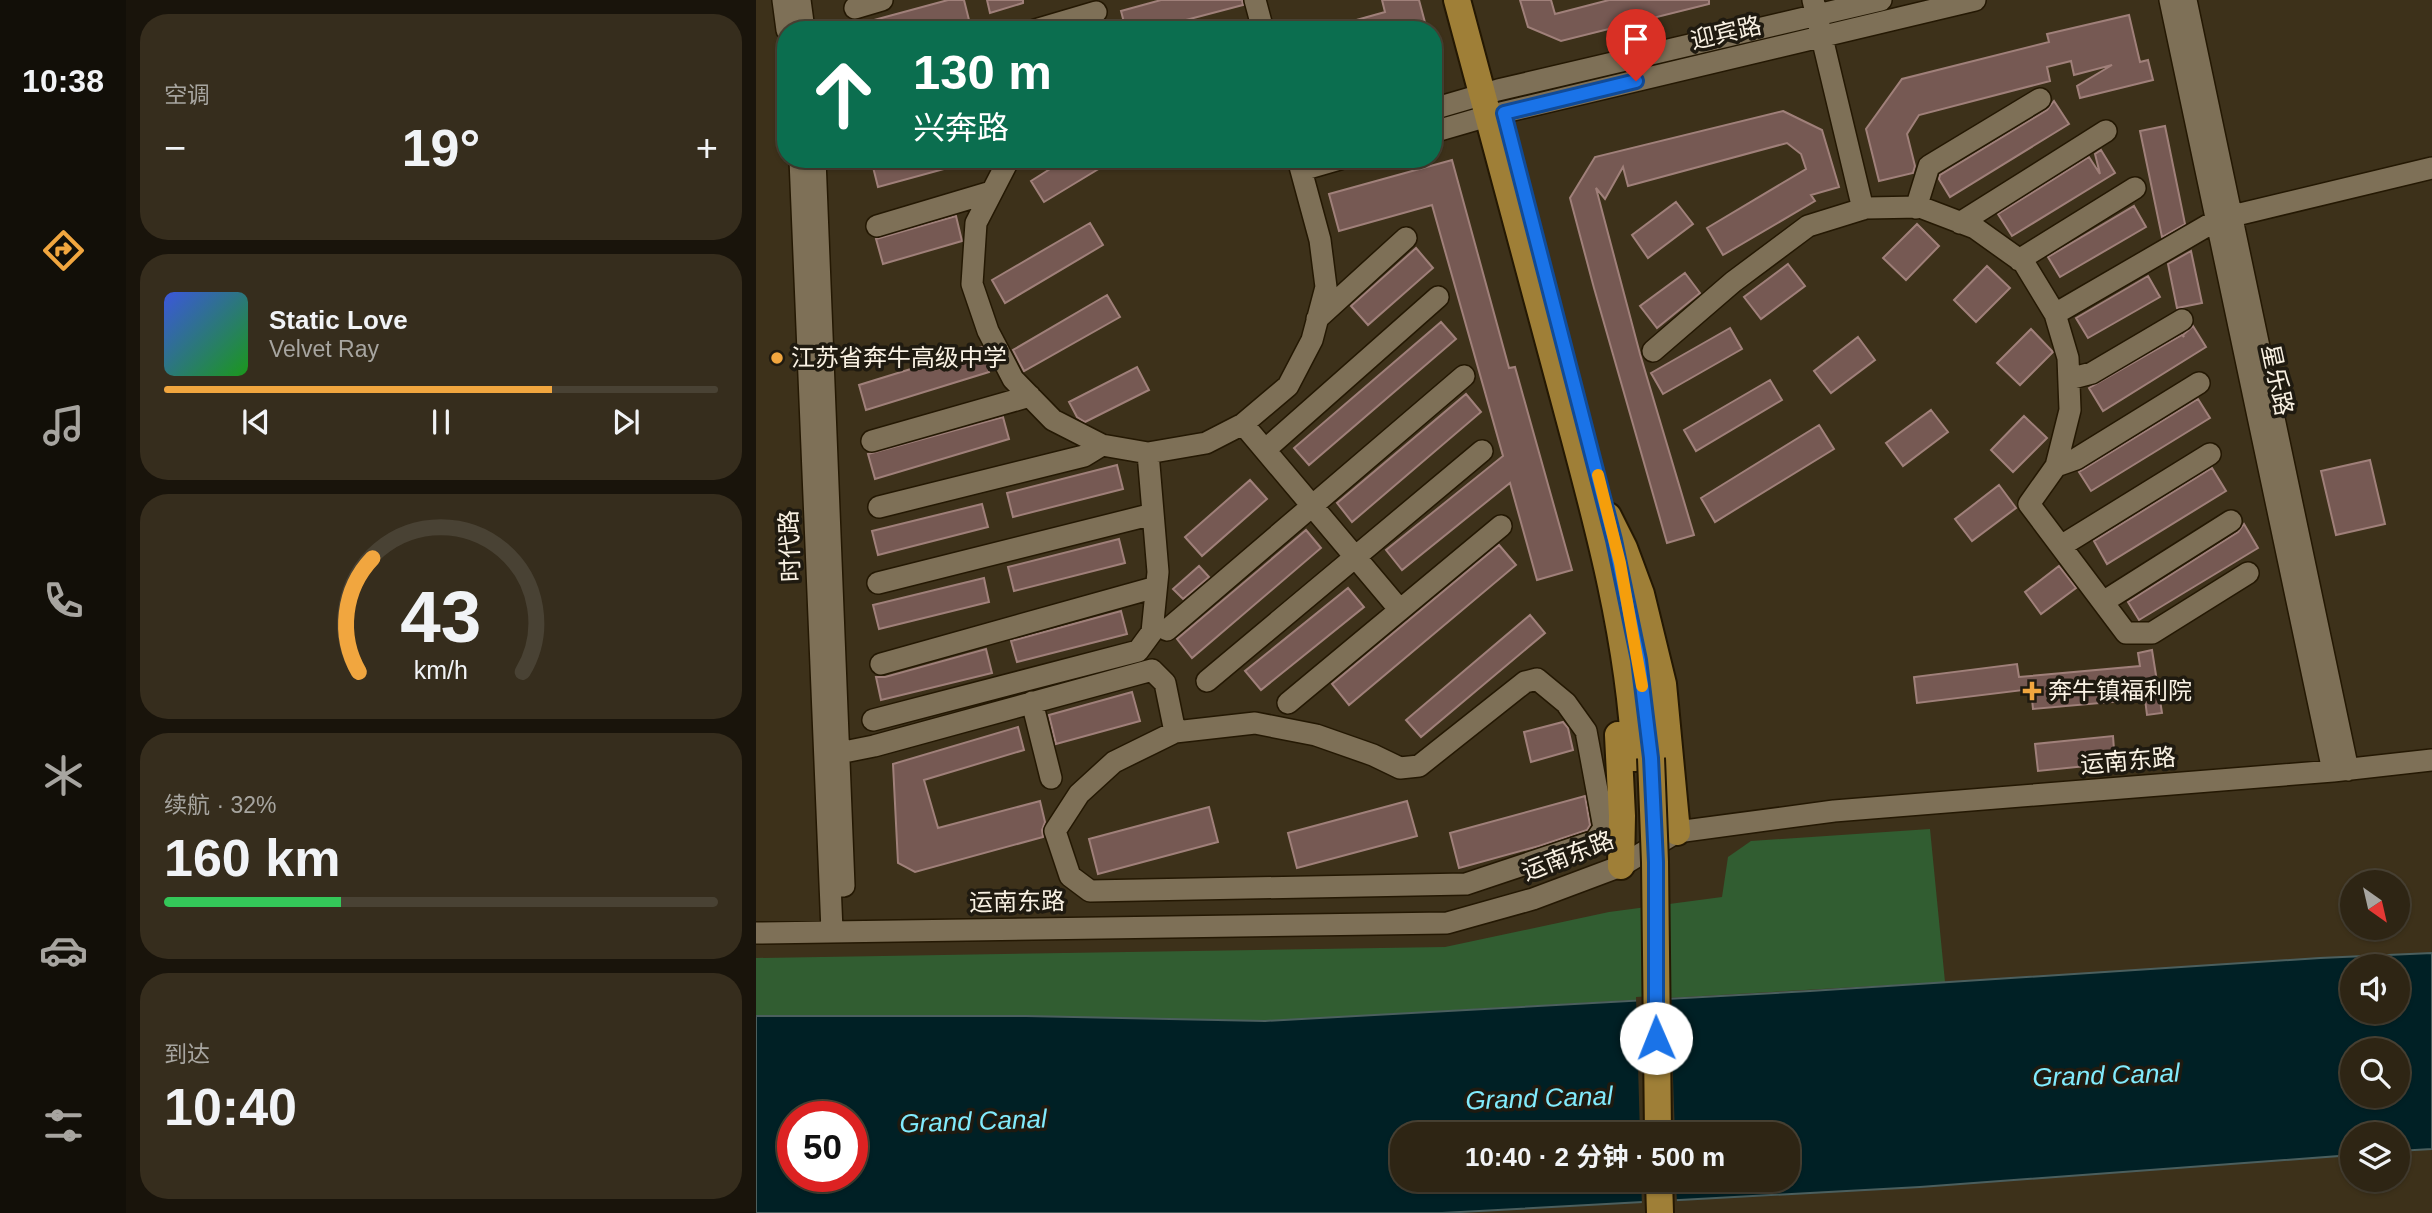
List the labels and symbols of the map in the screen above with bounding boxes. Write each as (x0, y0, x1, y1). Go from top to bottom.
pin (1606, 9, 1666, 81)
street label: 迎宾路 (1688, 11, 1764, 54)
street label: 星乐路 (2257, 342, 2298, 418)
place label: 江苏省奔牛高级中学 (791, 344, 1007, 371)
marker: 江苏省奔牛高级中学 (769, 350, 785, 366)
street label: 时代路 (775, 510, 804, 582)
place label: 奔牛镇福利院 (2048, 677, 2192, 704)
marker: 奔牛镇福利院 (2022, 681, 2042, 701)
street label: 运南东路 (2079, 743, 2177, 778)
street label: 运南东路 (1518, 826, 1617, 885)
north arrow (2340, 870, 2410, 940)
street label: 运南东路 (969, 887, 1065, 916)
position arrow (1619, 1001, 1693, 1075)
water label: Grand Canal (2032, 1057, 2181, 1093)
water label: Grand Canal (1465, 1080, 1614, 1116)
speed limit sign: 50 (777, 1101, 868, 1192)
water label: Grand Canal (899, 1103, 1048, 1139)

